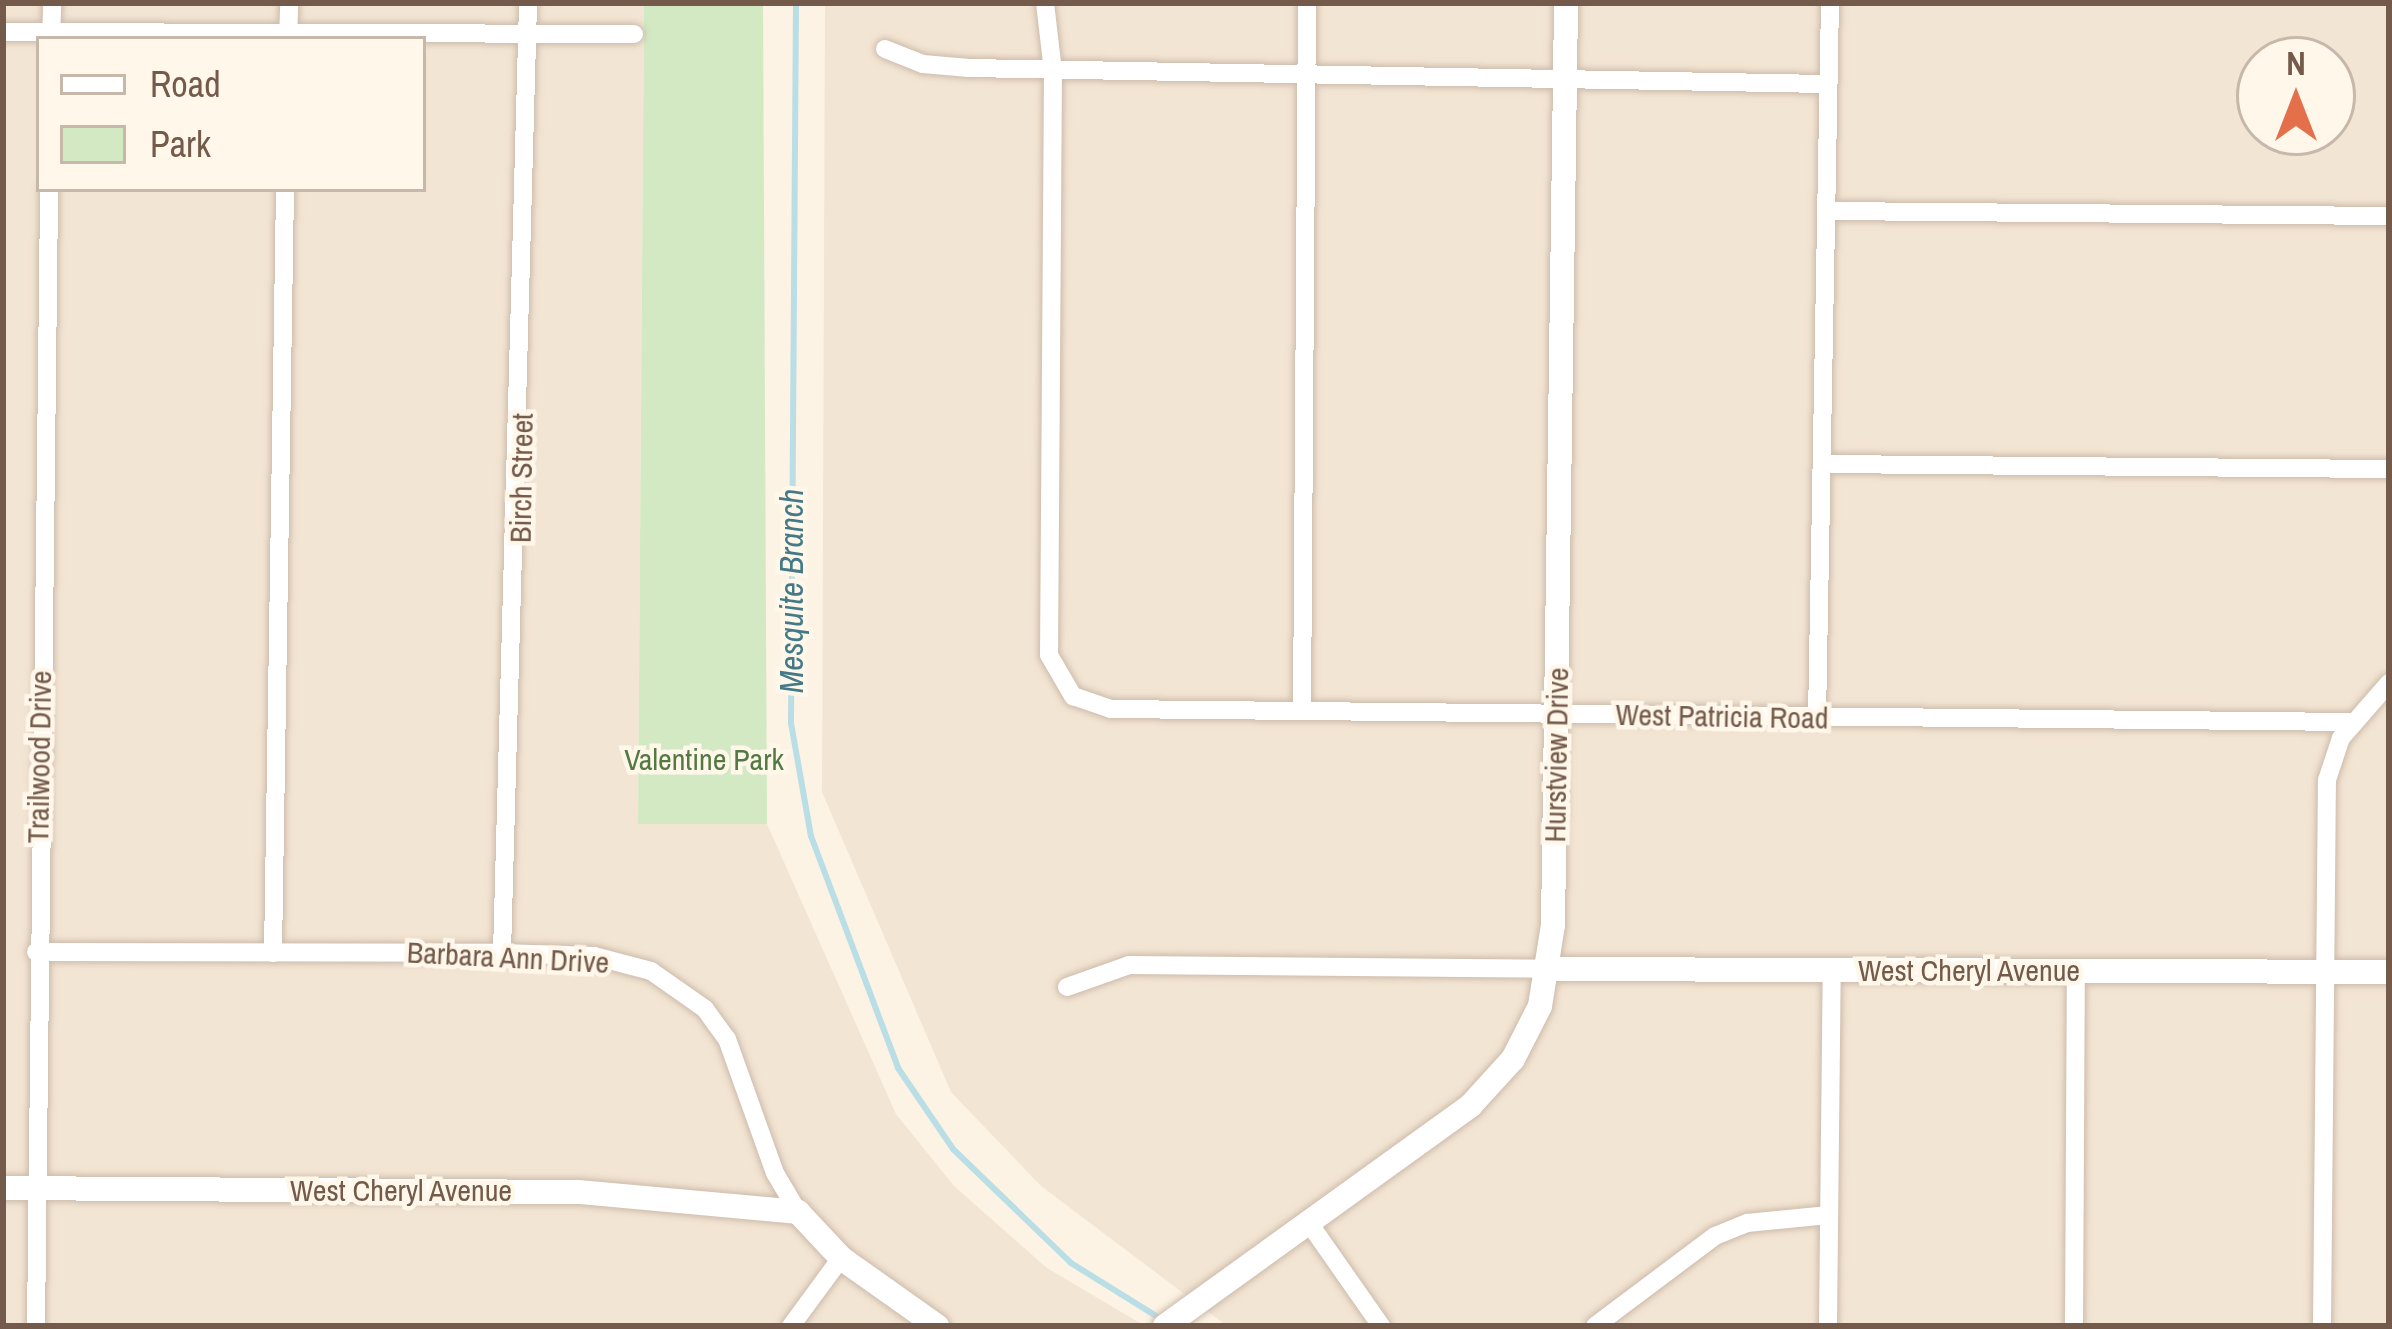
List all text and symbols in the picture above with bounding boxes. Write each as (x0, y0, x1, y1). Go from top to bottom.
legend (36, 36, 426, 192)
north arrow (2236, 36, 2356, 156)
text: N (2286, 41, 2306, 85)
text: Road (150, 60, 221, 108)
text: Park (150, 120, 211, 168)
street label: Birch Street (502, 413, 540, 543)
water label: Mesquite Branch (772, 489, 812, 693)
street label: Hurstview Drive (1536, 667, 1576, 843)
street label: Trailwood Drive (19, 670, 59, 844)
street label: West Patricia Road (1615, 696, 1829, 736)
park label: Valentine Park (624, 741, 784, 777)
street label: Barbara Ann Drive (405, 934, 611, 980)
street label: West Cheryl Avenue (1857, 952, 2081, 988)
street label: West Cheryl Avenue (289, 1172, 513, 1208)

